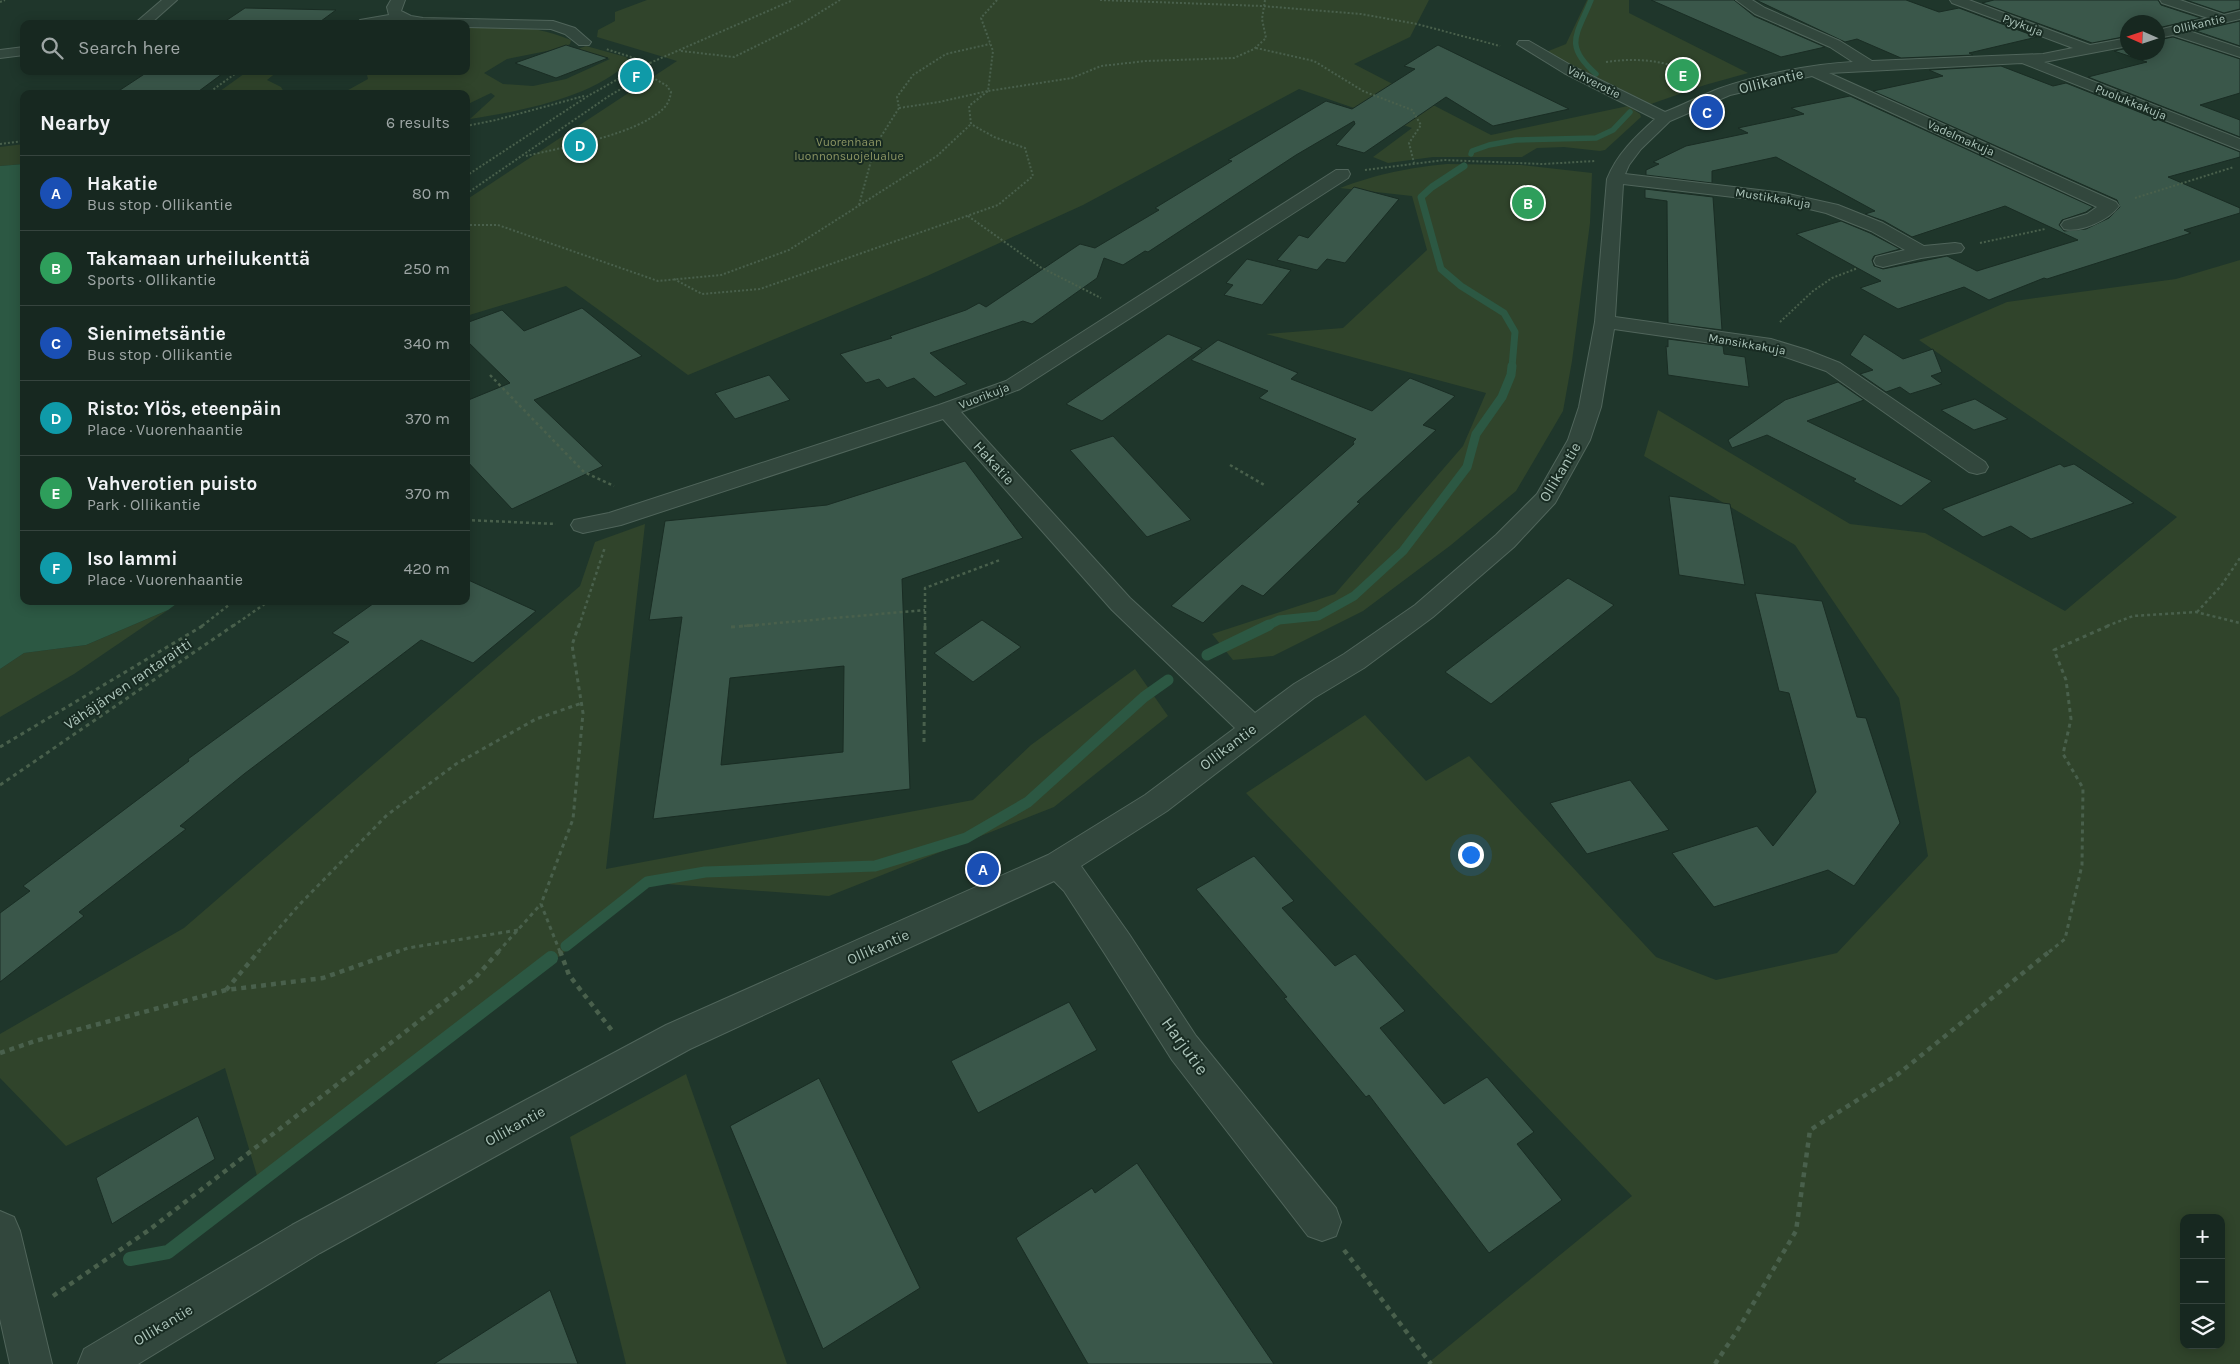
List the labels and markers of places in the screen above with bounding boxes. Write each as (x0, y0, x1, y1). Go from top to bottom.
pin: E (1667, 56, 1699, 94)
pin: F (620, 57, 652, 95)
pin: C (1691, 93, 1723, 131)
pin: D (564, 126, 596, 164)
pin: B (1512, 184, 1544, 222)
pin: A (967, 850, 999, 888)

